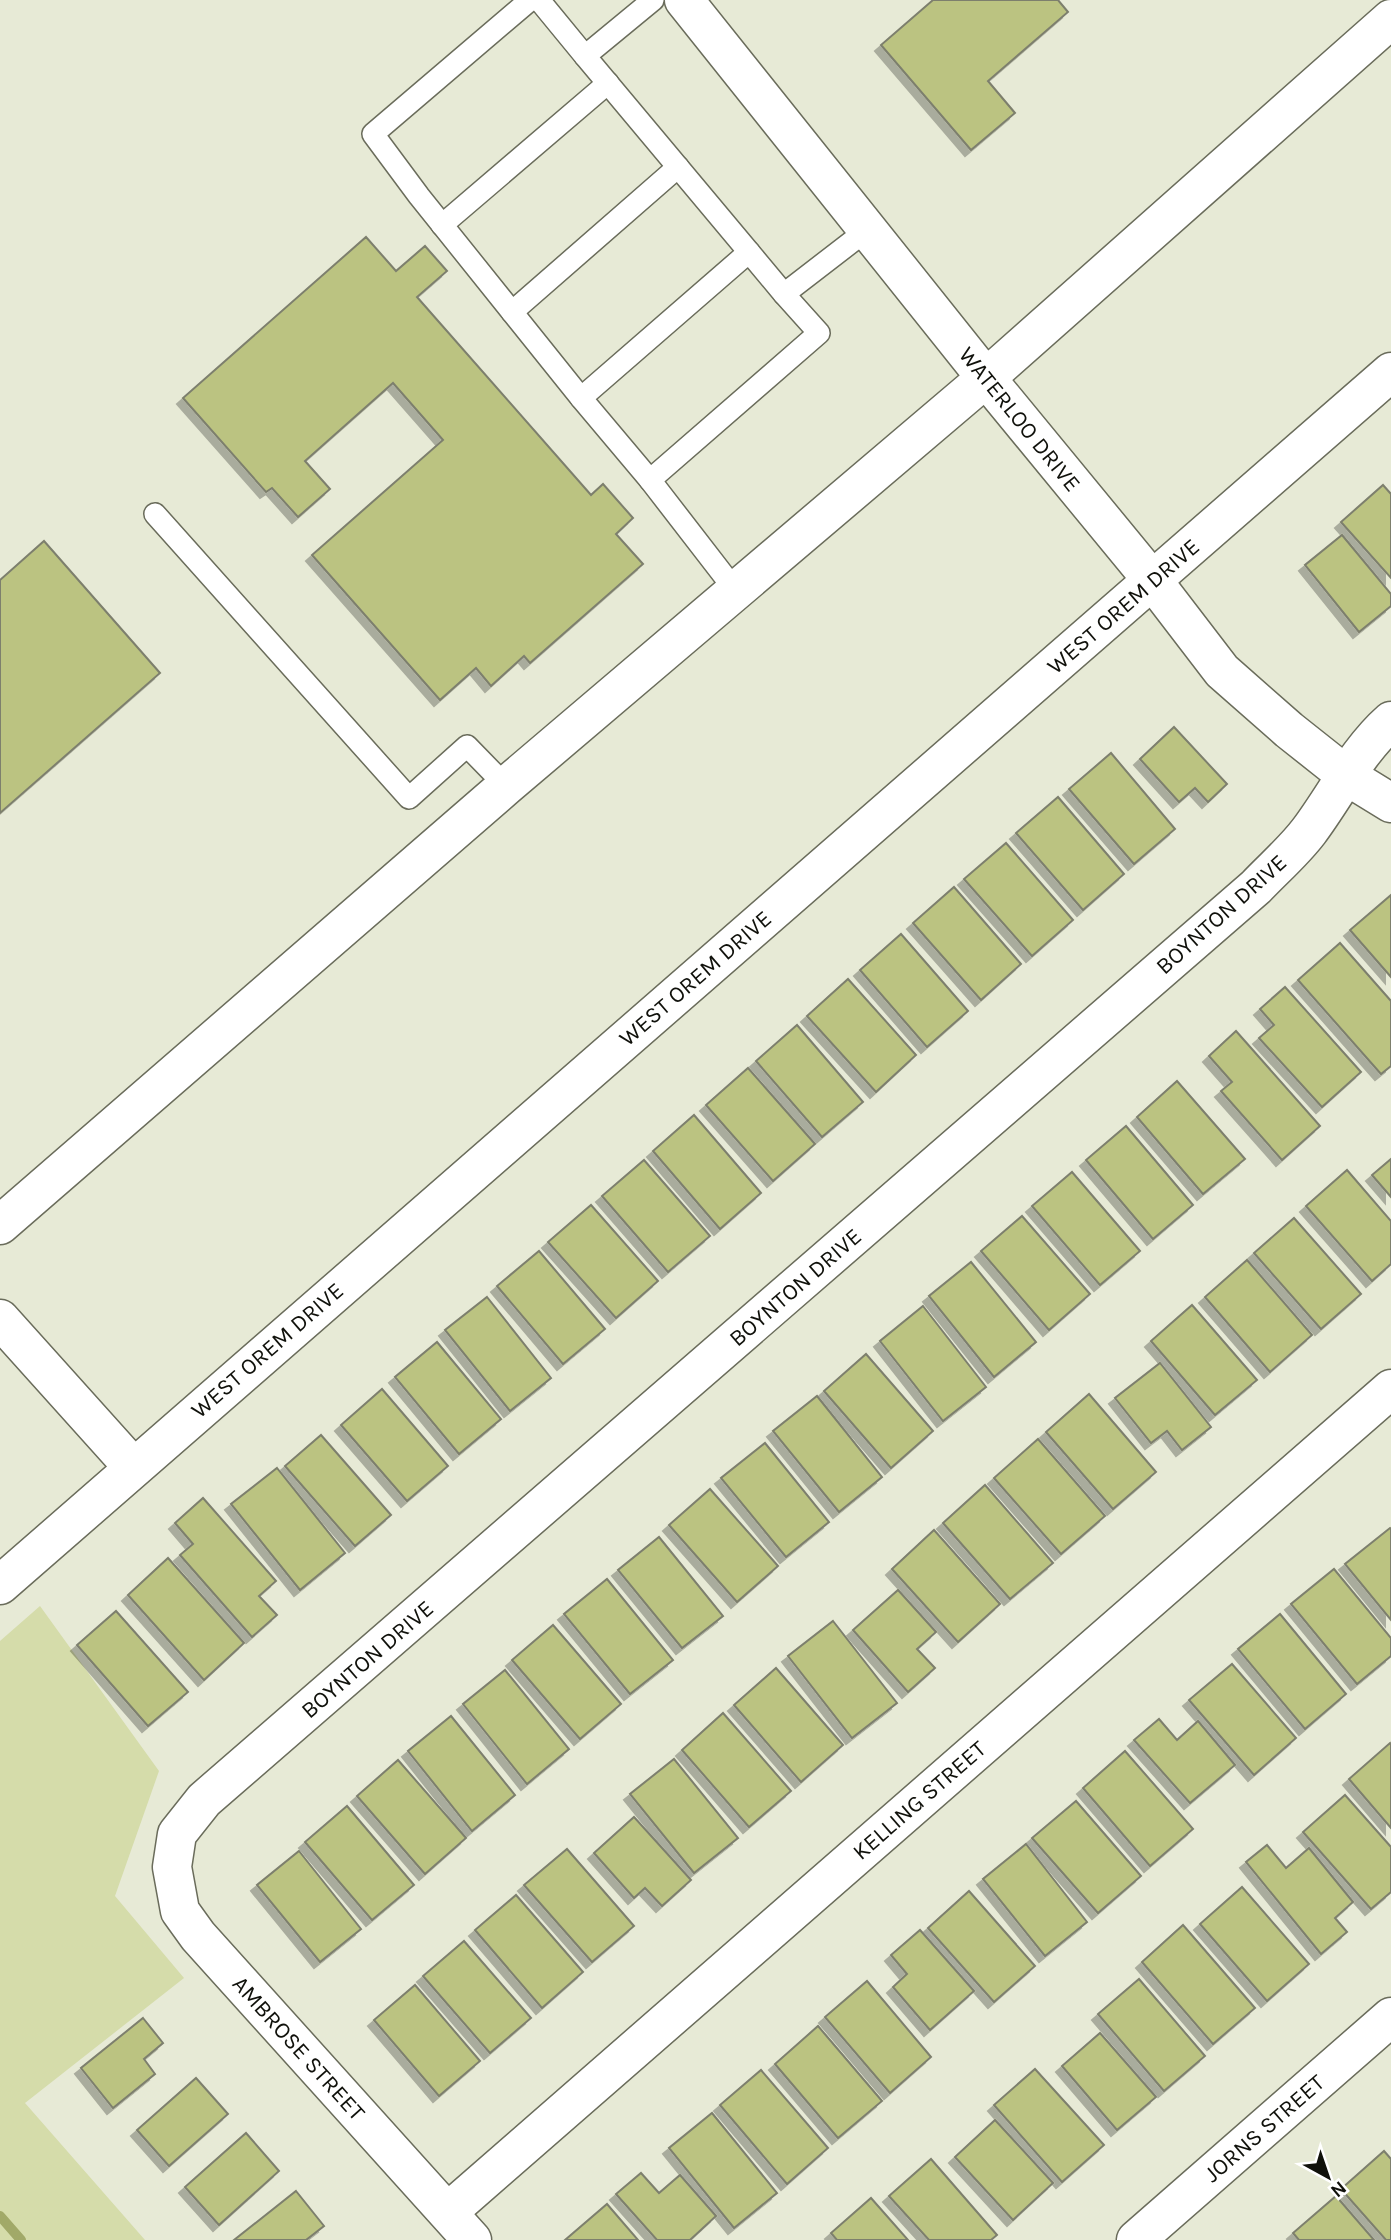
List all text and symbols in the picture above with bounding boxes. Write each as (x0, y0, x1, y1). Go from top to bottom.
street label: WATERLOO DRIVE (953, 342, 1086, 497)
street label: WEST OREM DRIVE (1042, 533, 1205, 680)
street label: BOYNTON DRIVE (1151, 849, 1292, 980)
street label: WEST OREM DRIVE (614, 905, 777, 1052)
street label: BOYNTON DRIVE (724, 1223, 867, 1352)
street label: WEST OREM DRIVE (186, 1277, 349, 1424)
street label: BOYNTON DRIVE (296, 1595, 439, 1724)
street label: KELLING STREET (847, 1735, 992, 1866)
street label: AMBROSE STREET (227, 1971, 371, 2126)
street label: JORNS STREET (1199, 2069, 1330, 2188)
north arrow (1293, 2142, 1363, 2212)
text: N (1326, 2176, 1351, 2202)

